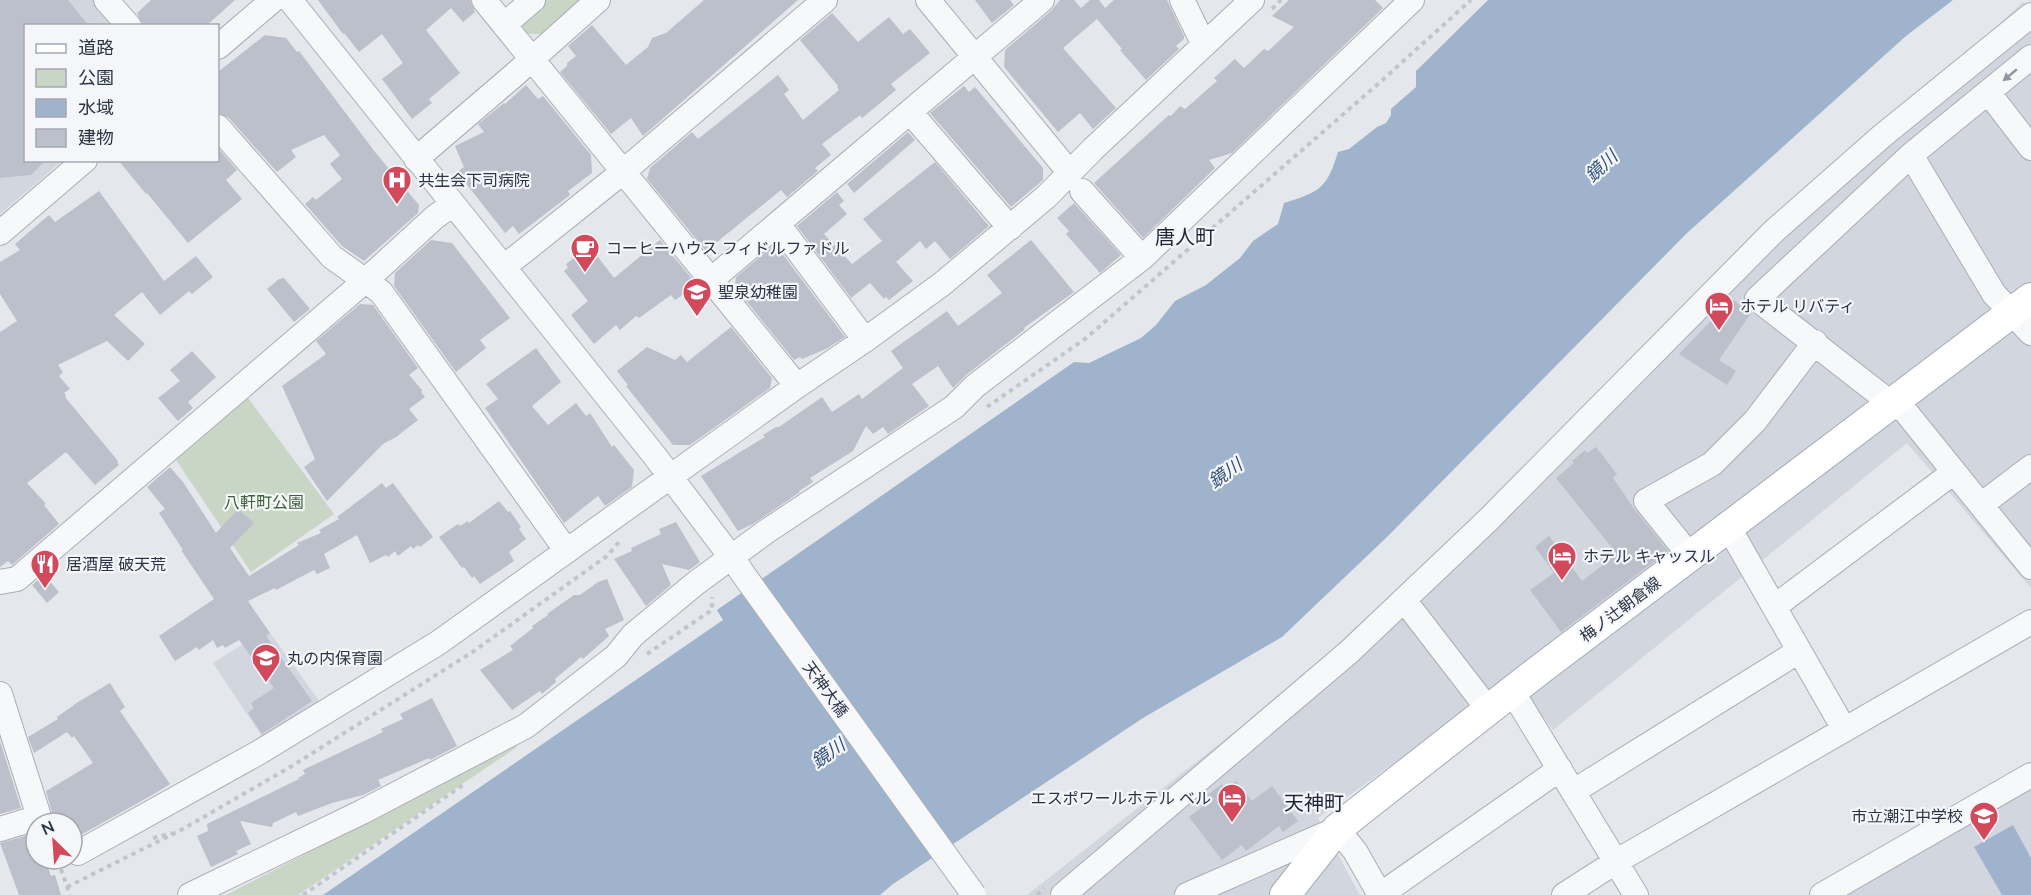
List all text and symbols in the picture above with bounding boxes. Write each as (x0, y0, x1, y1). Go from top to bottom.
legend (24, 24, 219, 162)
text: 道路 (78, 36, 114, 59)
text: 公園 (78, 66, 114, 89)
one-way arrow (2002, 68, 2018, 81)
text: 水域 (78, 96, 114, 119)
text: 建物 (78, 126, 114, 149)
water label: 鏡川 (1580, 144, 1623, 187)
hospital icon: 共生会下司病院 (381, 164, 413, 206)
place label: 共生会下司病院 (418, 170, 530, 190)
district label: 唐人町 (1155, 224, 1215, 249)
cafe icon: コーヒーハウス フィドルファドル (569, 232, 601, 274)
place label: コーヒーハウス フィドルファドル (606, 238, 850, 258)
school or university icon: 聖泉幼稚園 (681, 276, 713, 318)
place label: 聖泉幼稚園 (718, 282, 798, 302)
hotel icon: ホテル リバティ (1703, 290, 1735, 332)
place label: ホテル リバティ (1740, 296, 1855, 316)
water label: 鏡川 (1204, 452, 1248, 493)
park label: 八軒町公園 (224, 492, 304, 512)
hotel icon: ホテル キャッスル (1546, 540, 1578, 582)
place label: ホテル キャッスル (1583, 546, 1715, 566)
restaurant icon: 居酒屋 破天荒 (29, 548, 61, 590)
place label: 居酒屋 破天荒 (66, 554, 166, 574)
street label: 梅ノ辻朝倉線 (1576, 572, 1664, 646)
school or university icon: 丸の内保育園 (250, 642, 282, 684)
place label: 丸の内保育園 (287, 648, 383, 668)
street label: 天神大橋 (799, 657, 853, 721)
water label: 鏡川 (807, 732, 851, 773)
hotel icon: エスポワールホテル ベル (1216, 782, 1248, 824)
place label: エスポワールホテル ベル (1031, 788, 1211, 808)
district label: 天神町 (1284, 790, 1344, 815)
school or university icon: 市立潮江中学校 (1968, 800, 2000, 842)
place label: 市立潮江中学校 (1851, 806, 1963, 826)
north arrow (24, 811, 84, 871)
text: N (38, 816, 57, 839)

